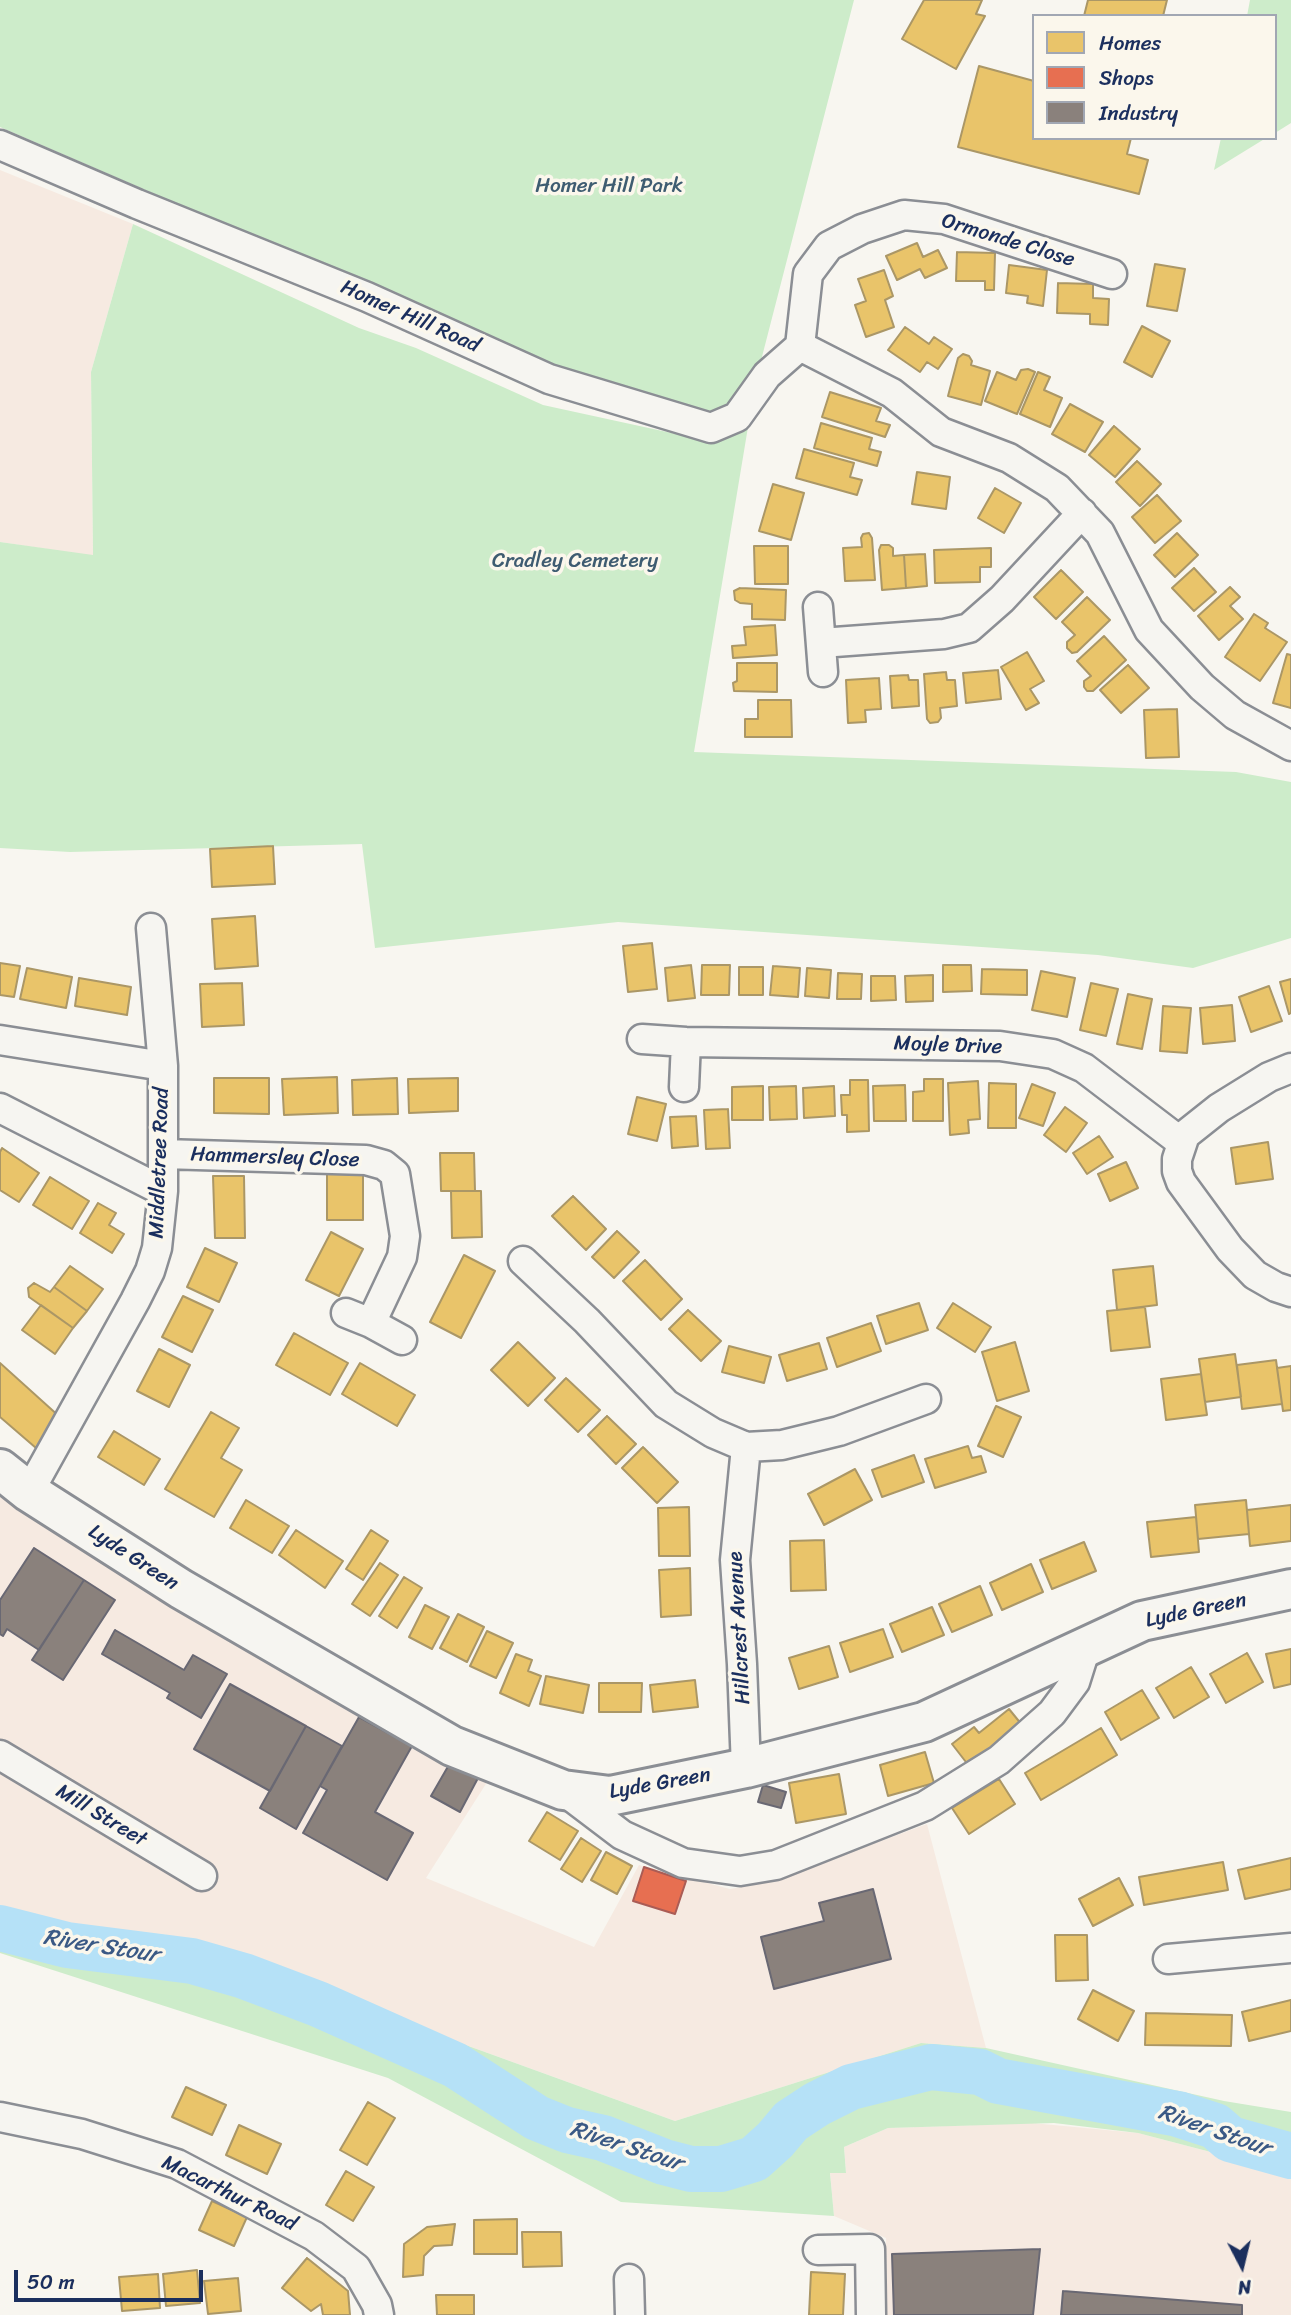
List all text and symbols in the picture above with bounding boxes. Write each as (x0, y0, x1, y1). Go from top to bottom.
legend (1032, 14, 1277, 140)
text: Homes (1099, 24, 1161, 62)
text: Shops (1099, 59, 1154, 97)
text: Industry (1099, 94, 1178, 132)
park label: Homer Hill Park (535, 174, 683, 200)
street label: Ormonde Close (938, 209, 1078, 273)
street label: Homer Hill Road (337, 275, 483, 359)
park label: Cradley Cemetery (492, 549, 658, 575)
street label: Moyle Drive (893, 1032, 1003, 1060)
street label: Middletree Road (145, 1087, 175, 1239)
street label: Hammersley Close (190, 1142, 360, 1174)
street label: Lyde Green (83, 1520, 183, 1596)
street label: Hillcrest Avenue (723, 1551, 757, 1705)
street label: Lyde Green (1143, 1588, 1249, 1634)
street label: Lyde Green (607, 1763, 713, 1805)
street label: Mill Street (51, 1779, 151, 1853)
water label: River Stour (41, 1924, 161, 1970)
water label: River Stour (1155, 2099, 1273, 2163)
water label: River Stour (566, 2116, 686, 2178)
street label: Macarthur Road (157, 2150, 301, 2238)
north arrow (1207, 2231, 1277, 2301)
scale bar (18, 2256, 206, 2300)
text: 50 m (27, 2263, 75, 2301)
text: N (1236, 2270, 1253, 2305)

